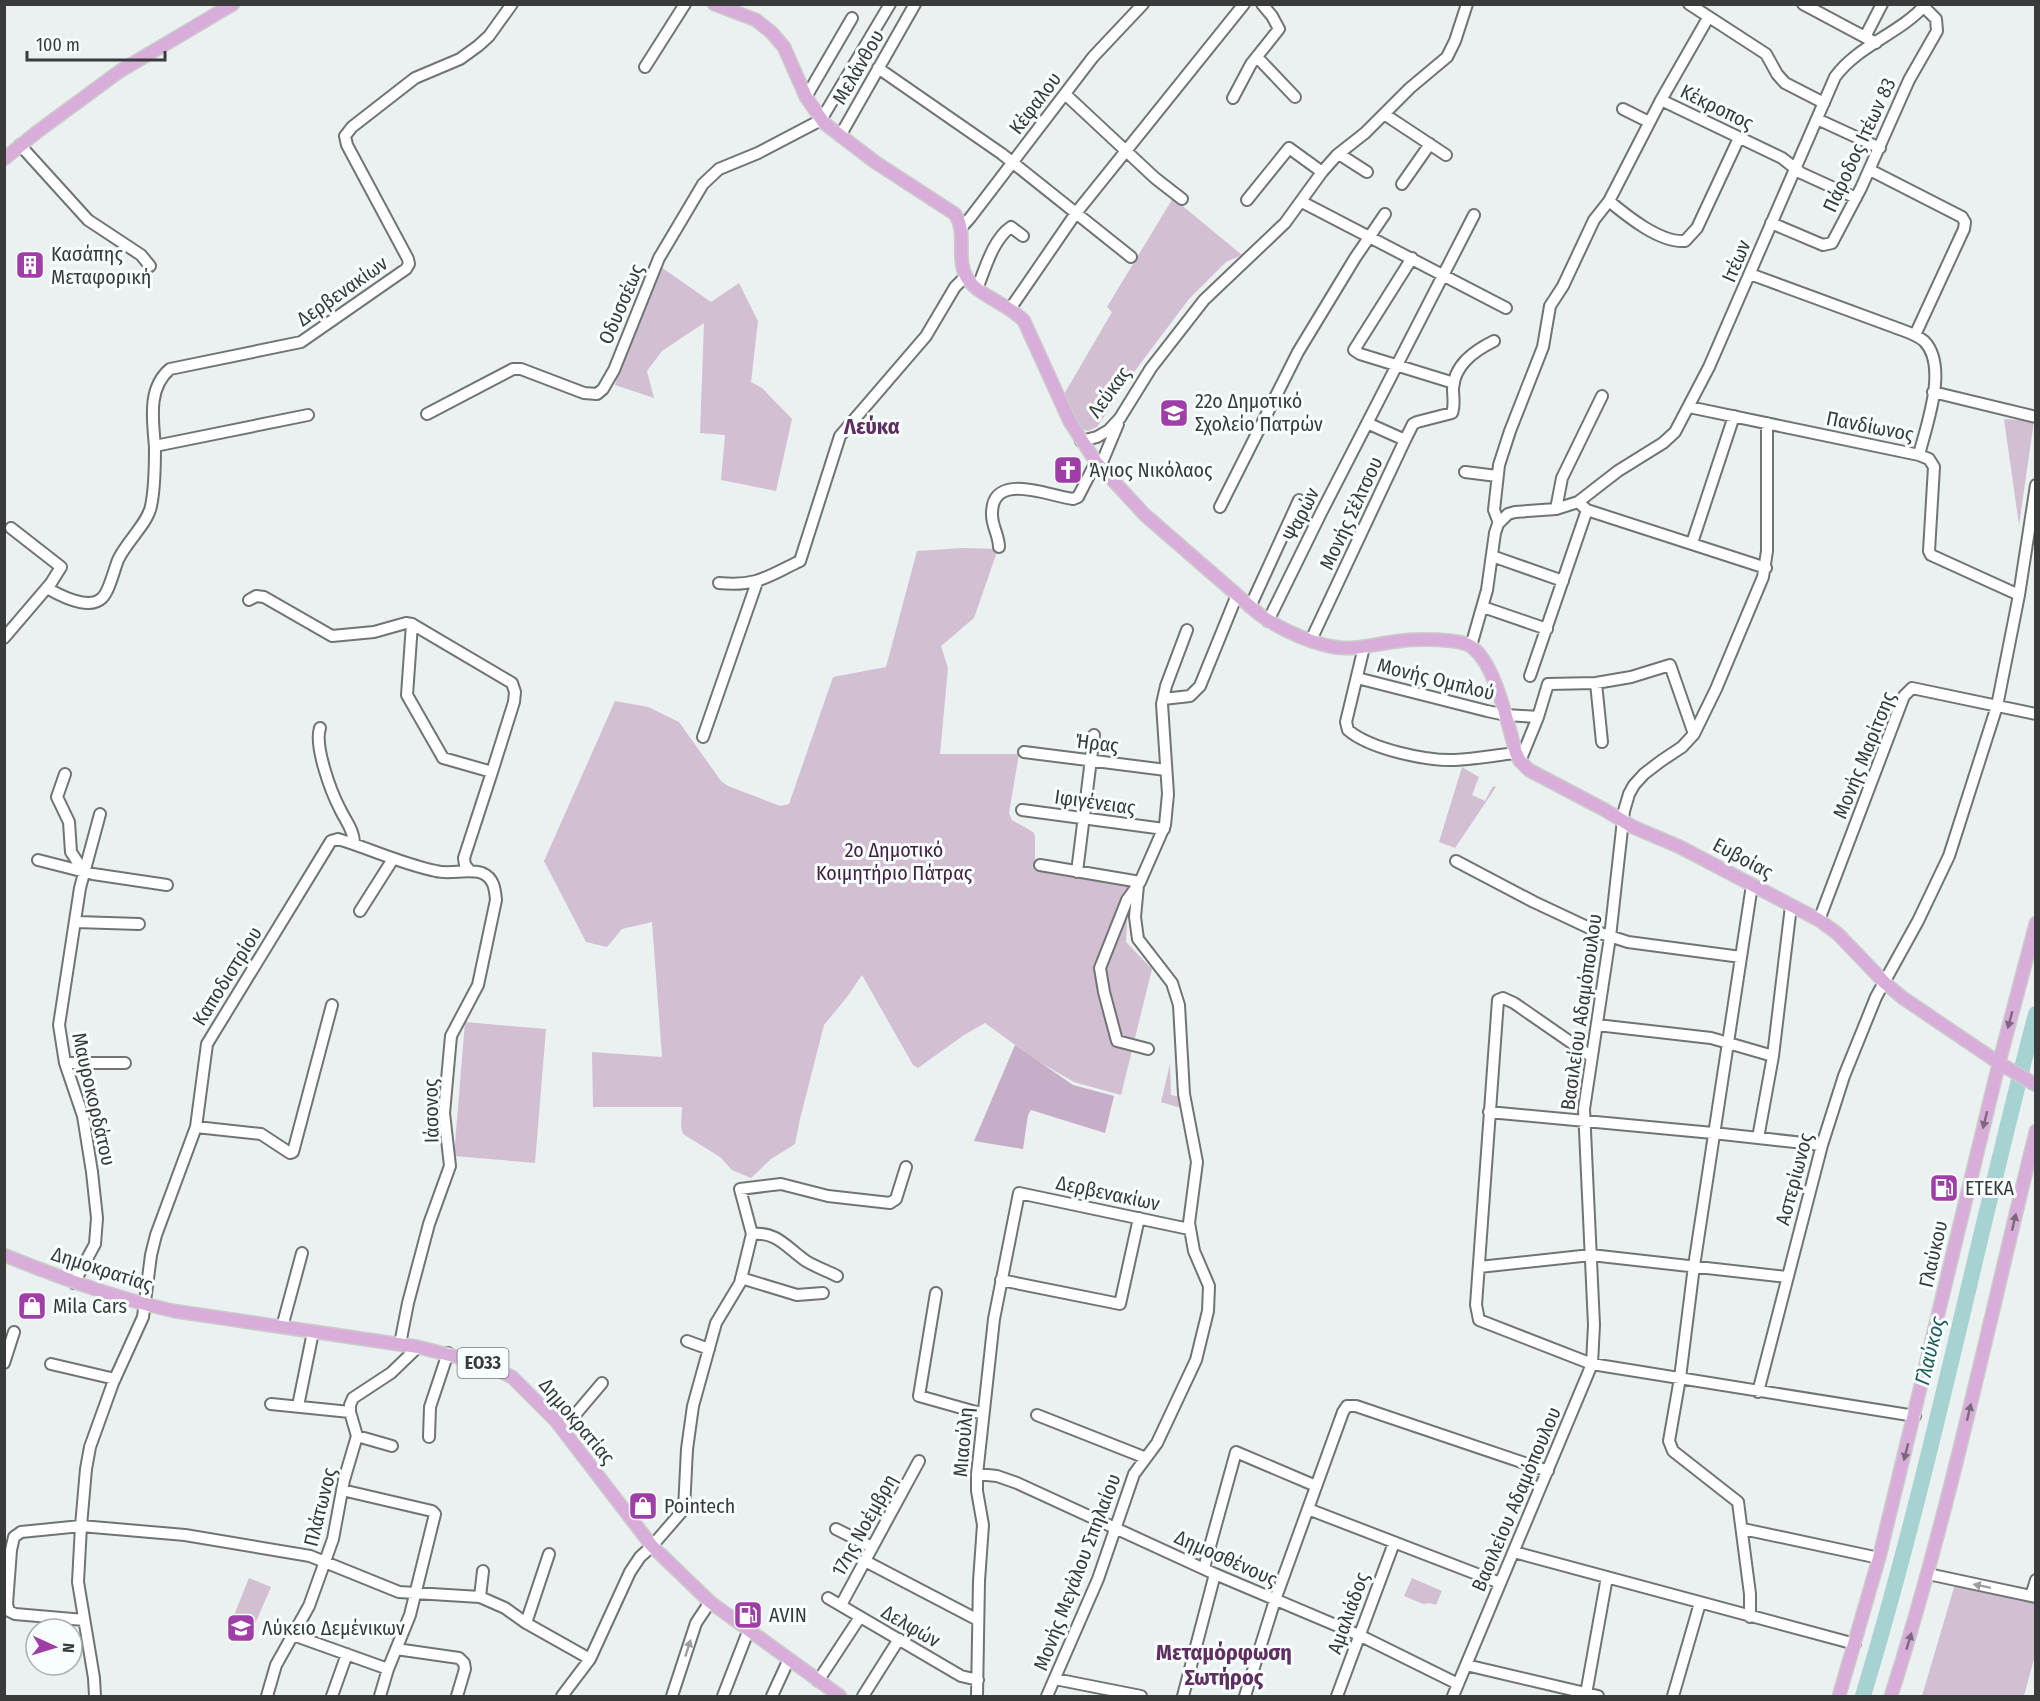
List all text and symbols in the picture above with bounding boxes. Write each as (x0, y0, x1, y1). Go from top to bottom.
scale bar (27, 24, 165, 62)
street label: Μελάνθου (827, 25, 889, 109)
text: 100 m (36, 34, 80, 56)
street label: Κέφαλου (1004, 67, 1066, 139)
street label: Πάροδος Ιτέων 83 (1817, 74, 1901, 216)
street label: Κέκροπος (1676, 79, 1758, 135)
street label: Ιτέων (1716, 236, 1756, 286)
place label: Κασάπης Μεταφορική (51, 242, 151, 289)
building icon: Κασάπης Μεταφορική (14, 249, 46, 281)
street label: Δερβενακίων (292, 251, 392, 331)
street label: Οδυσσέως (593, 260, 649, 348)
street label: Λεύκας (1082, 361, 1136, 422)
place label: 22ο Δημοτικό Σχολείο Πατρών (1195, 389, 1323, 436)
school or university icon: 22ο Δημοτικό Σχολείο Πατρών (1158, 397, 1190, 429)
street label: Πανδίωνος (1824, 406, 1916, 446)
district label: Λεύκα (843, 413, 900, 440)
street label: Μονής Σέλτσου (1314, 453, 1388, 573)
church icon: Άγιος Νικόλαος (1052, 454, 1084, 486)
place label: Άγιος Νικόλαος (1089, 458, 1213, 482)
street label: Ψαρών (1278, 483, 1324, 545)
street label: Μονής Ομπλού (1375, 653, 1497, 705)
street label: Μονής Μαρίτσης (1828, 687, 1901, 822)
street label: Ήρας (1074, 728, 1121, 758)
street label: Ιφιγένειας (1053, 784, 1138, 820)
street label: Ευβοίας (1709, 832, 1778, 884)
park label: 2o Δημοτικό Κοιμητήριο Πάτρας (816, 838, 973, 885)
street label: Βασιλείου Αδαμόπουλου (1555, 912, 1607, 1112)
street label: Καποδιστρίου (187, 922, 267, 1030)
one-way arrow (2005, 1012, 2014, 1030)
street label: Μαυροκορδάτου (67, 1030, 121, 1168)
street label: Ιάσονος (418, 1078, 444, 1143)
one-way arrow (1980, 1111, 1989, 1130)
street label: Αστερίωνος (1770, 1130, 1818, 1228)
street label: Δερβενακίων (1054, 1170, 1162, 1216)
fuel station icon: ΕΤΕΚΑ (1928, 1172, 1960, 1204)
place label: ΕΤΕΚΑ (1965, 1176, 2015, 1200)
one-way arrow (2009, 1213, 2019, 1231)
street label: Γλαύκου (1914, 1218, 1952, 1290)
street label: Δημοκρατίας (48, 1241, 156, 1297)
shop icon: Mila Cars (16, 1290, 48, 1322)
place label: Mila Cars (53, 1294, 127, 1318)
water label: Γλαύκος (1909, 1313, 1951, 1388)
road number: ΕΟ33 (458, 1348, 508, 1378)
street label: Δημοκρατίας (534, 1373, 620, 1469)
one-way arrow (1965, 1402, 1974, 1421)
street label: Βασιλείου Αδαμόπουλου (1466, 1403, 1566, 1595)
street label: Μιαούλη (948, 1406, 978, 1478)
one-way arrow (1900, 1443, 1910, 1462)
street label: Πλάτωνος (299, 1465, 342, 1549)
street label: 17ης Νοέμβρη (826, 1470, 902, 1580)
street label: Μονής Μεγάλου Σπηλαίου (1028, 1470, 1126, 1674)
shop icon: Pointech (627, 1490, 659, 1522)
place label: Pointech (664, 1494, 735, 1518)
street label: Δημοσθένους (1171, 1525, 1281, 1591)
street label: Αμαλιάδος (1322, 1568, 1374, 1657)
one-way arrow (1972, 1581, 1991, 1590)
fuel station icon: AVIN (732, 1599, 764, 1631)
street label: Δελφών (877, 1600, 945, 1652)
place label: AVIN (769, 1603, 807, 1627)
school or university icon: Λύκειο Δεμένικων (225, 1612, 257, 1644)
place label: Λύκειο Δεμένικων (262, 1616, 405, 1640)
north arrow (24, 1617, 84, 1677)
one-way arrow (1905, 1632, 1914, 1650)
one-way arrow (684, 1639, 693, 1657)
district label: Μεταμόρφωση Σωτήρος (1156, 1639, 1292, 1691)
text: N (59, 1643, 78, 1653)

